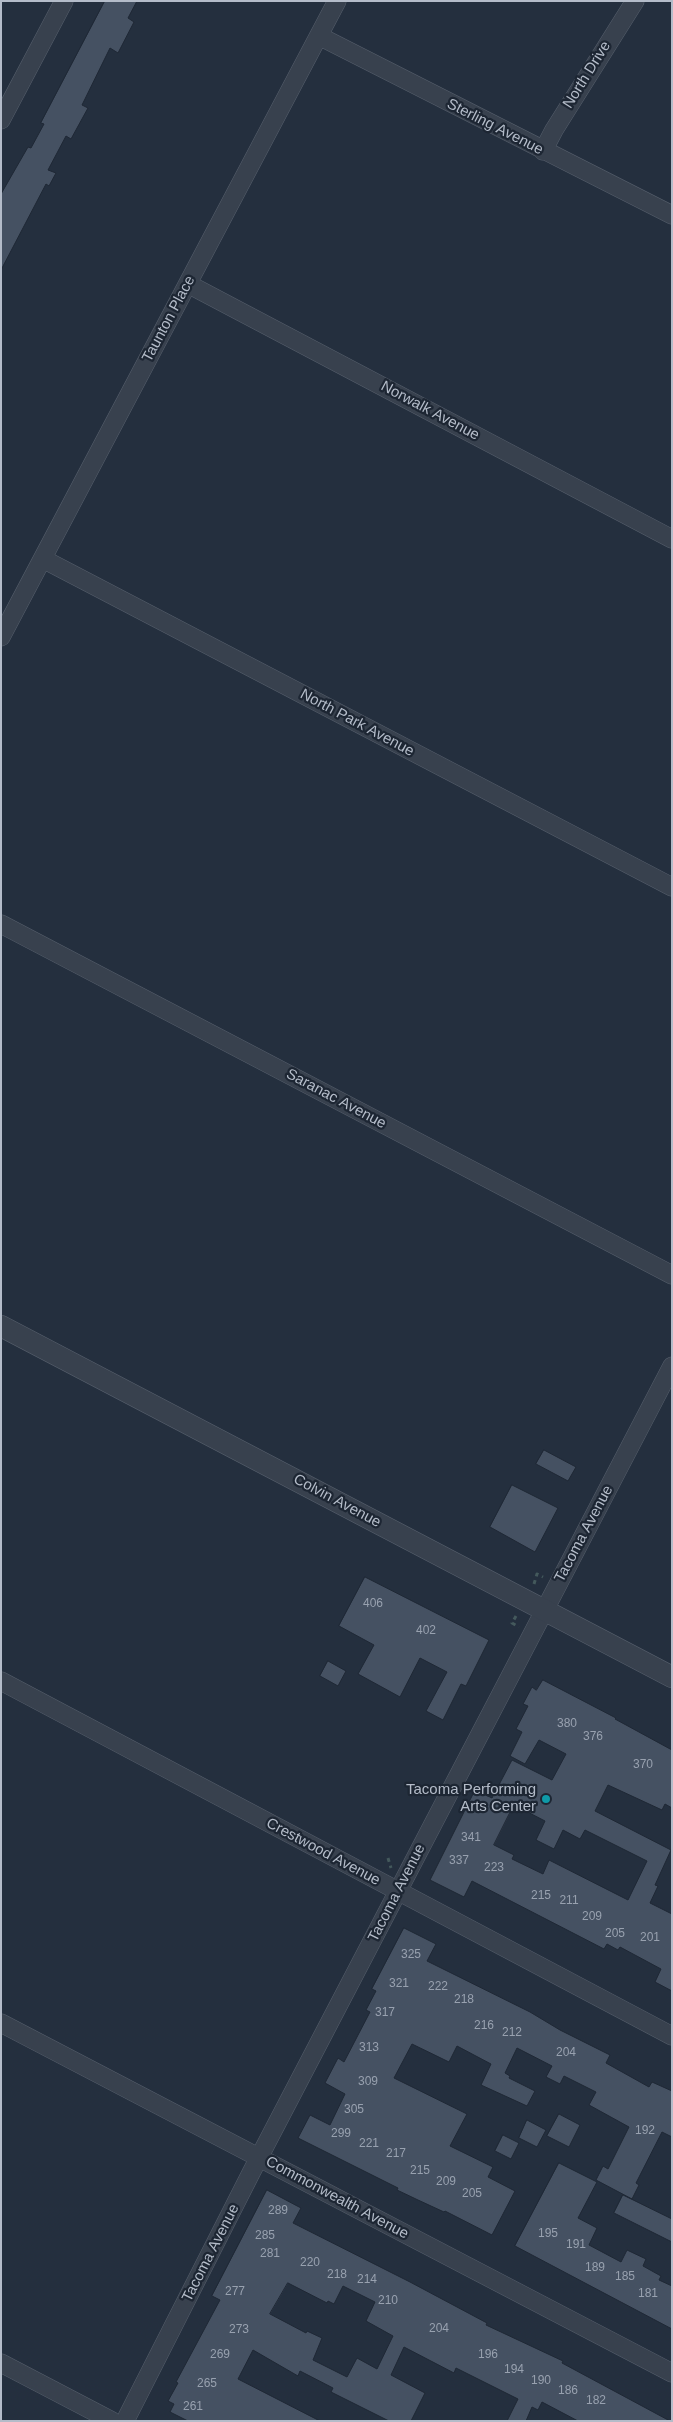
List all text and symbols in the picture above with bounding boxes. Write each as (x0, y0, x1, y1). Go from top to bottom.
street label: North Drive (559, 38, 615, 112)
street label: Sterling Avenue (444, 95, 546, 159)
street label: Taunton Place (139, 273, 199, 365)
street label: Norwalk Avenue (378, 377, 482, 445)
street label: North Park Avenue (297, 685, 417, 761)
street label: Saranac Avenue (283, 1065, 389, 1133)
street label: Colvin Avenue (290, 1470, 384, 1532)
street label: Tacoma Avenue (551, 1482, 617, 1586)
house number: 406 (363, 1597, 383, 1611)
house number: 402 (416, 1624, 436, 1638)
house number: 380 (557, 1717, 577, 1731)
house number: 376 (583, 1730, 603, 1744)
house number: 370 (633, 1758, 653, 1772)
place label: Tacoma Performing Arts Center (406, 1781, 536, 1816)
marker: Tacoma Performing Arts Center (540, 1793, 552, 1805)
street label: Crestwood Avenue (263, 1814, 383, 1890)
house number: 341 (461, 1831, 481, 1845)
street label: Tacoma Avenue (365, 1841, 429, 1945)
house number: 337 (449, 1854, 469, 1868)
house number: 223 (484, 1861, 504, 1875)
house number: 215 (531, 1889, 551, 1903)
house number: 211 (559, 1894, 579, 1908)
house number: 209 (582, 1910, 602, 1924)
house number: 205 (605, 1927, 625, 1941)
house number: 201 (640, 1931, 660, 1945)
house number: 325 (401, 1948, 421, 1962)
house number: 321 (389, 1977, 409, 1991)
house number: 222 (428, 1980, 448, 1994)
house number: 218 (454, 1993, 474, 2007)
house number: 317 (375, 2006, 395, 2020)
house number: 216 (474, 2019, 494, 2033)
house number: 212 (502, 2026, 522, 2040)
house number: 313 (359, 2041, 379, 2055)
house number: 204 (556, 2046, 576, 2060)
house number: 309 (358, 2075, 378, 2089)
house number: 305 (344, 2103, 364, 2117)
house number: 192 (635, 2124, 655, 2138)
house number: 299 (331, 2127, 351, 2141)
house number: 221 (359, 2137, 379, 2151)
house number: 217 (386, 2147, 406, 2161)
street label: Commonwealth Avenue (263, 2153, 411, 2243)
house number: 215 (410, 2164, 430, 2178)
house number: 209 (436, 2175, 456, 2189)
house number: 205 (462, 2187, 482, 2201)
street label: Tacoma Avenue (179, 2201, 243, 2305)
house number: 289 (268, 2204, 288, 2218)
house number: 195 (538, 2227, 558, 2241)
house number: 285 (255, 2229, 275, 2243)
house number: 191 (566, 2238, 586, 2252)
house number: 281 (260, 2247, 280, 2261)
house number: 220 (300, 2256, 320, 2270)
house number: 189 (585, 2261, 605, 2275)
house number: 218 (327, 2268, 347, 2282)
house number: 185 (615, 2270, 635, 2284)
house number: 214 (357, 2273, 377, 2287)
house number: 277 (225, 2285, 245, 2299)
house number: 181 (638, 2287, 658, 2301)
house number: 210 (378, 2294, 398, 2308)
house number: 204 (429, 2322, 449, 2336)
house number: 273 (229, 2323, 249, 2337)
house number: 269 (210, 2348, 230, 2362)
house number: 196 (478, 2348, 498, 2362)
house number: 194 (504, 2363, 524, 2377)
house number: 190 (531, 2374, 551, 2388)
house number: 265 (197, 2377, 217, 2391)
house number: 186 (558, 2384, 578, 2398)
house number: 182 (586, 2394, 606, 2408)
house number: 261 (183, 2400, 203, 2414)

